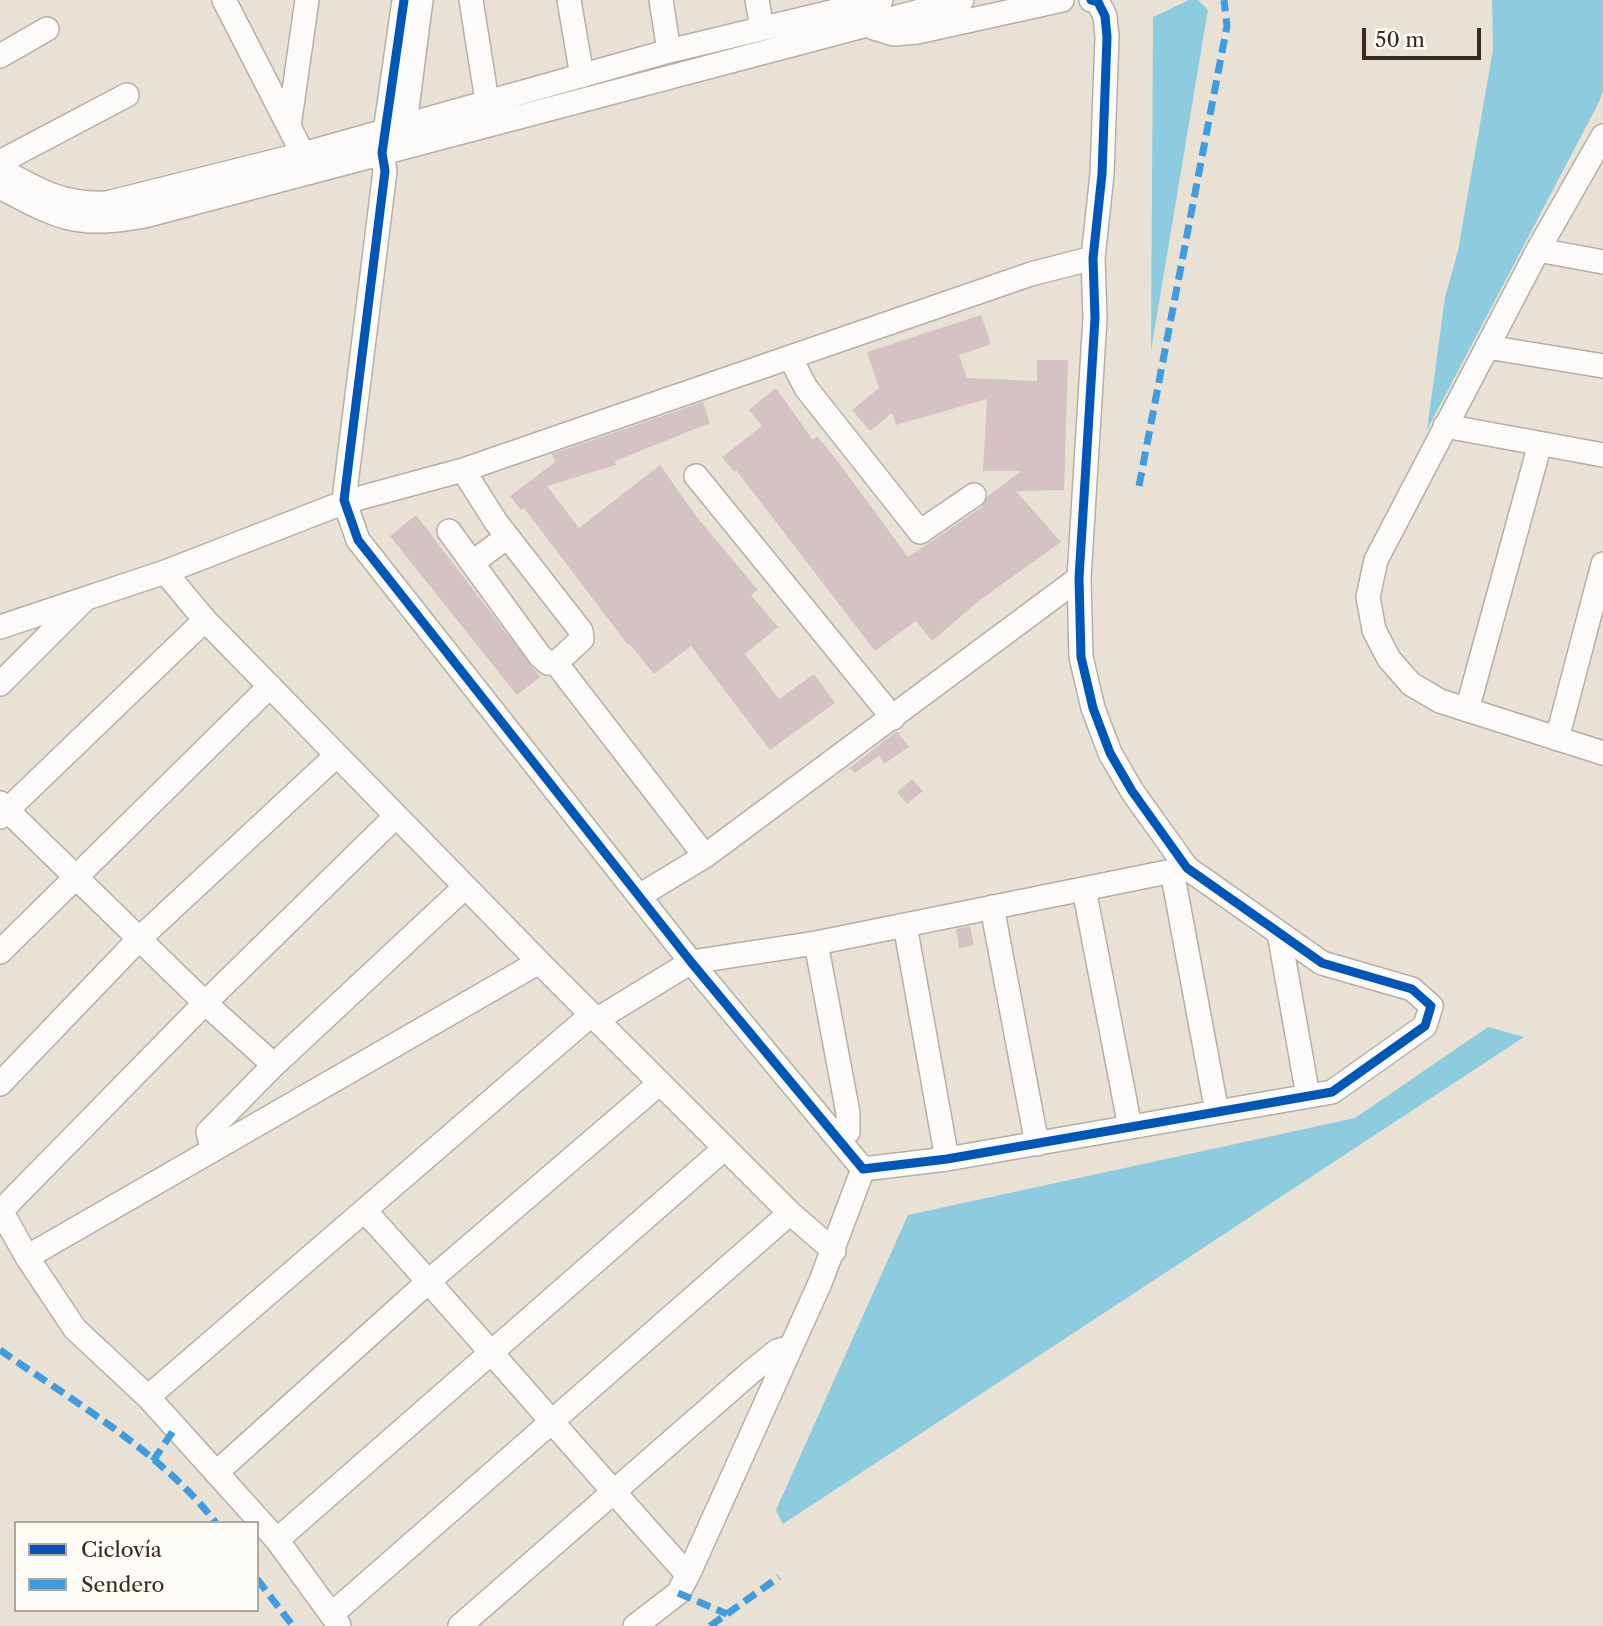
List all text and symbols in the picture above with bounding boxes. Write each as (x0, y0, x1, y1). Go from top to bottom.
scale bar (1365, 14, 1484, 58)
text: 50 m (1375, 27, 1425, 52)
legend (14, 1521, 259, 1612)
text: Ciclovía (81, 1537, 162, 1562)
text: Sendero (81, 1572, 165, 1597)

